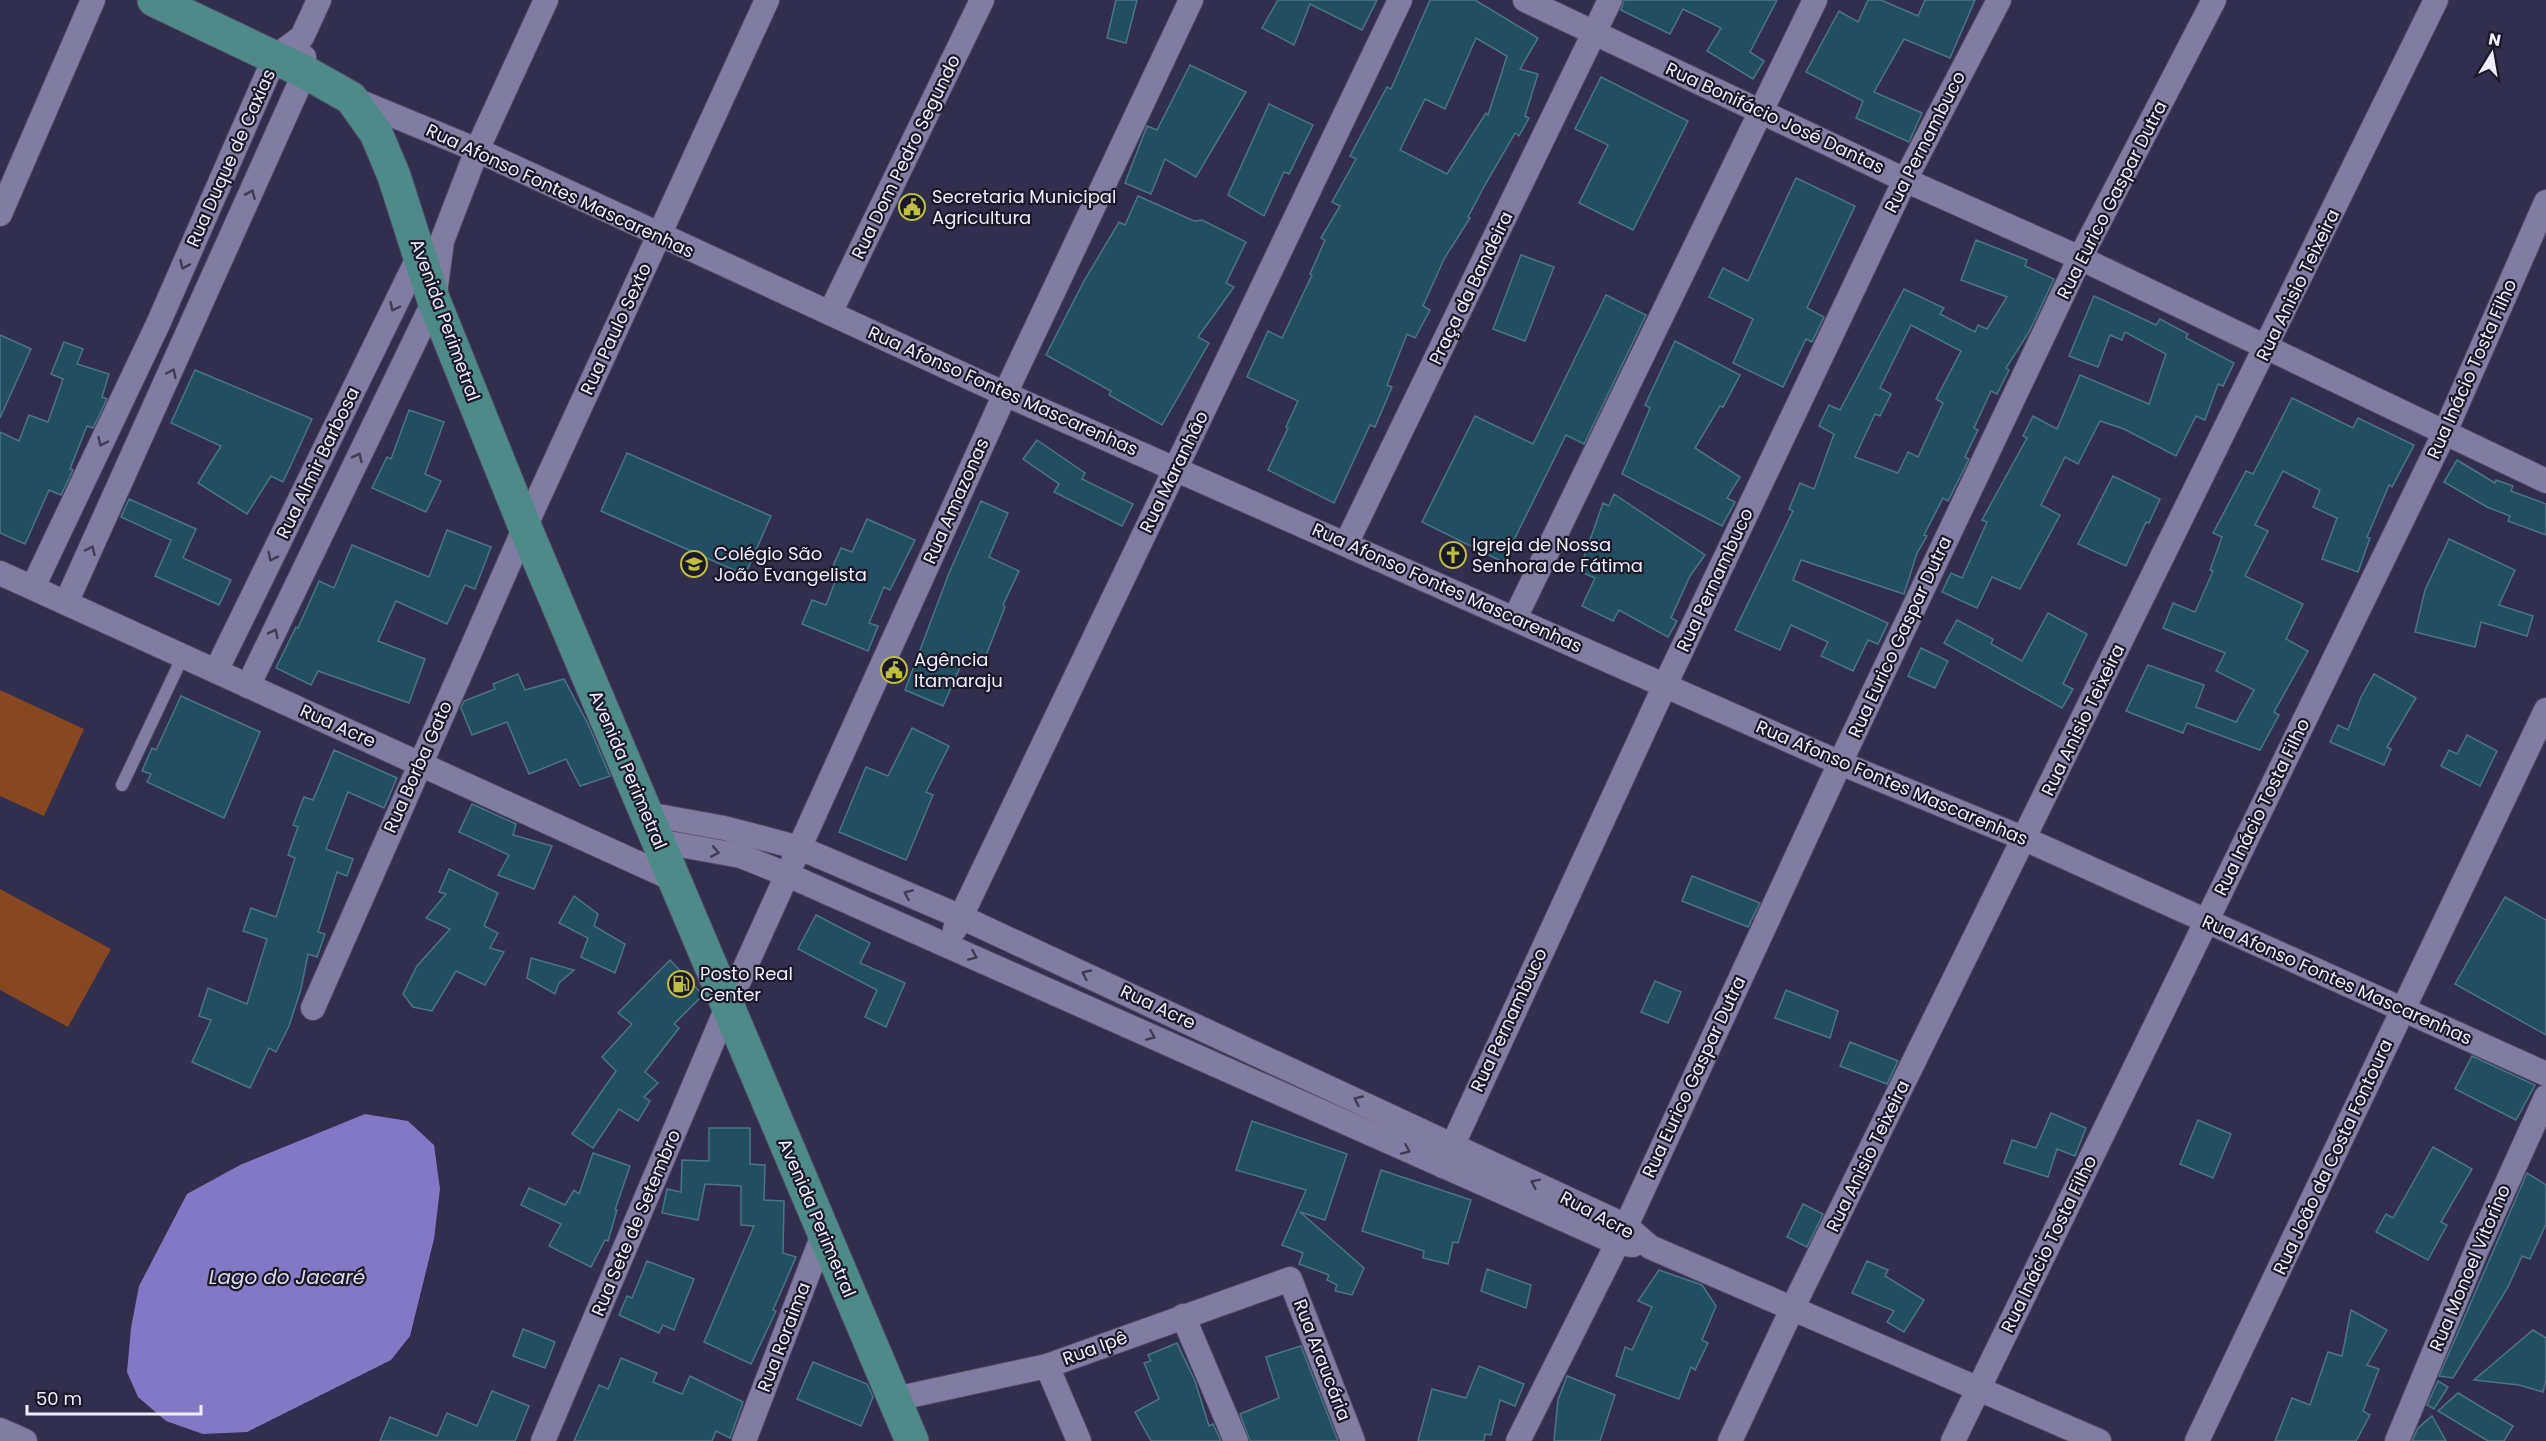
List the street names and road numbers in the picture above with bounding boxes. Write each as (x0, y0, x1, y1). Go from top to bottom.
street label: Rua Dom Pedro Segundo (845, 50, 966, 263)
street label: Rua Bonifácio José Dantas (1662, 56, 1889, 179)
street label: Rua Duque de Caxias (180, 65, 281, 251)
street label: Rua Pernambuco (1878, 67, 1971, 217)
street label: Rua Eurico Gaspar Dutra (2051, 96, 2173, 303)
street label: Rua Afonso Fontes Mascarenhas (422, 117, 698, 264)
street label: Rua Anisio Teixeira (2250, 205, 2345, 365)
street label: Praça da Bandeira (1423, 207, 1519, 369)
street label: Avenida Perimetral (405, 235, 486, 404)
street label: Rua Paulo Sexto (574, 259, 657, 399)
street label: Rua Inácio Tosta Filho (2421, 275, 2522, 463)
street label: Rua Afonso Fontes Mascarenhas (864, 320, 1142, 462)
street label: Rua Almir Barbosa (270, 383, 365, 543)
street label: Rua Maranhão (1133, 407, 1214, 537)
street label: Rua Amazonas (917, 434, 994, 568)
street label: Rua Pernambuco (1670, 504, 1759, 656)
street label: Rua Afonso Fontes Mascarenhas (1308, 517, 1586, 659)
street label: Rua Eurico Gaspar Dutra (1842, 532, 1957, 742)
street label: Rua Anisio Teixeira (2035, 640, 2130, 800)
street label: Avenida Perimetral (584, 686, 673, 853)
street label: Rua Borba Gato (377, 697, 458, 837)
street label: Rua Acre (296, 698, 380, 753)
street label: Rua Afonso Fontes Mascarenhas (1752, 714, 2032, 851)
street label: Rua Inácio Tosta Filho (2208, 714, 2315, 900)
street label: Rua Afonso Fontes Mascarenhas (2198, 909, 2476, 1051)
street label: Rua Pernambuco (1464, 944, 1553, 1096)
street label: Rua Eurico Gaspar Dutra (1636, 972, 1751, 1182)
street label: Rua Acre (1117, 978, 1200, 1035)
street label: Rua João da Costa Fontoura (2267, 1035, 2398, 1279)
street label: Rua Anisio Teixeira (1820, 1076, 1915, 1236)
street label: Rua Sete de Setembro (585, 1126, 686, 1320)
street label: Avenida Perimetral (773, 1134, 862, 1301)
street label: Rua Inácio Tosta Filho (1995, 1151, 2102, 1337)
street label: Rua Monoel Vitorino (2423, 1181, 2516, 1355)
street label: Rua Acre (1556, 1185, 1639, 1244)
street label: Rua Roraima (751, 1278, 816, 1395)
street label: Rua Araucária (1288, 1295, 1357, 1424)
street label: Rua Ipê (1059, 1324, 1131, 1371)

